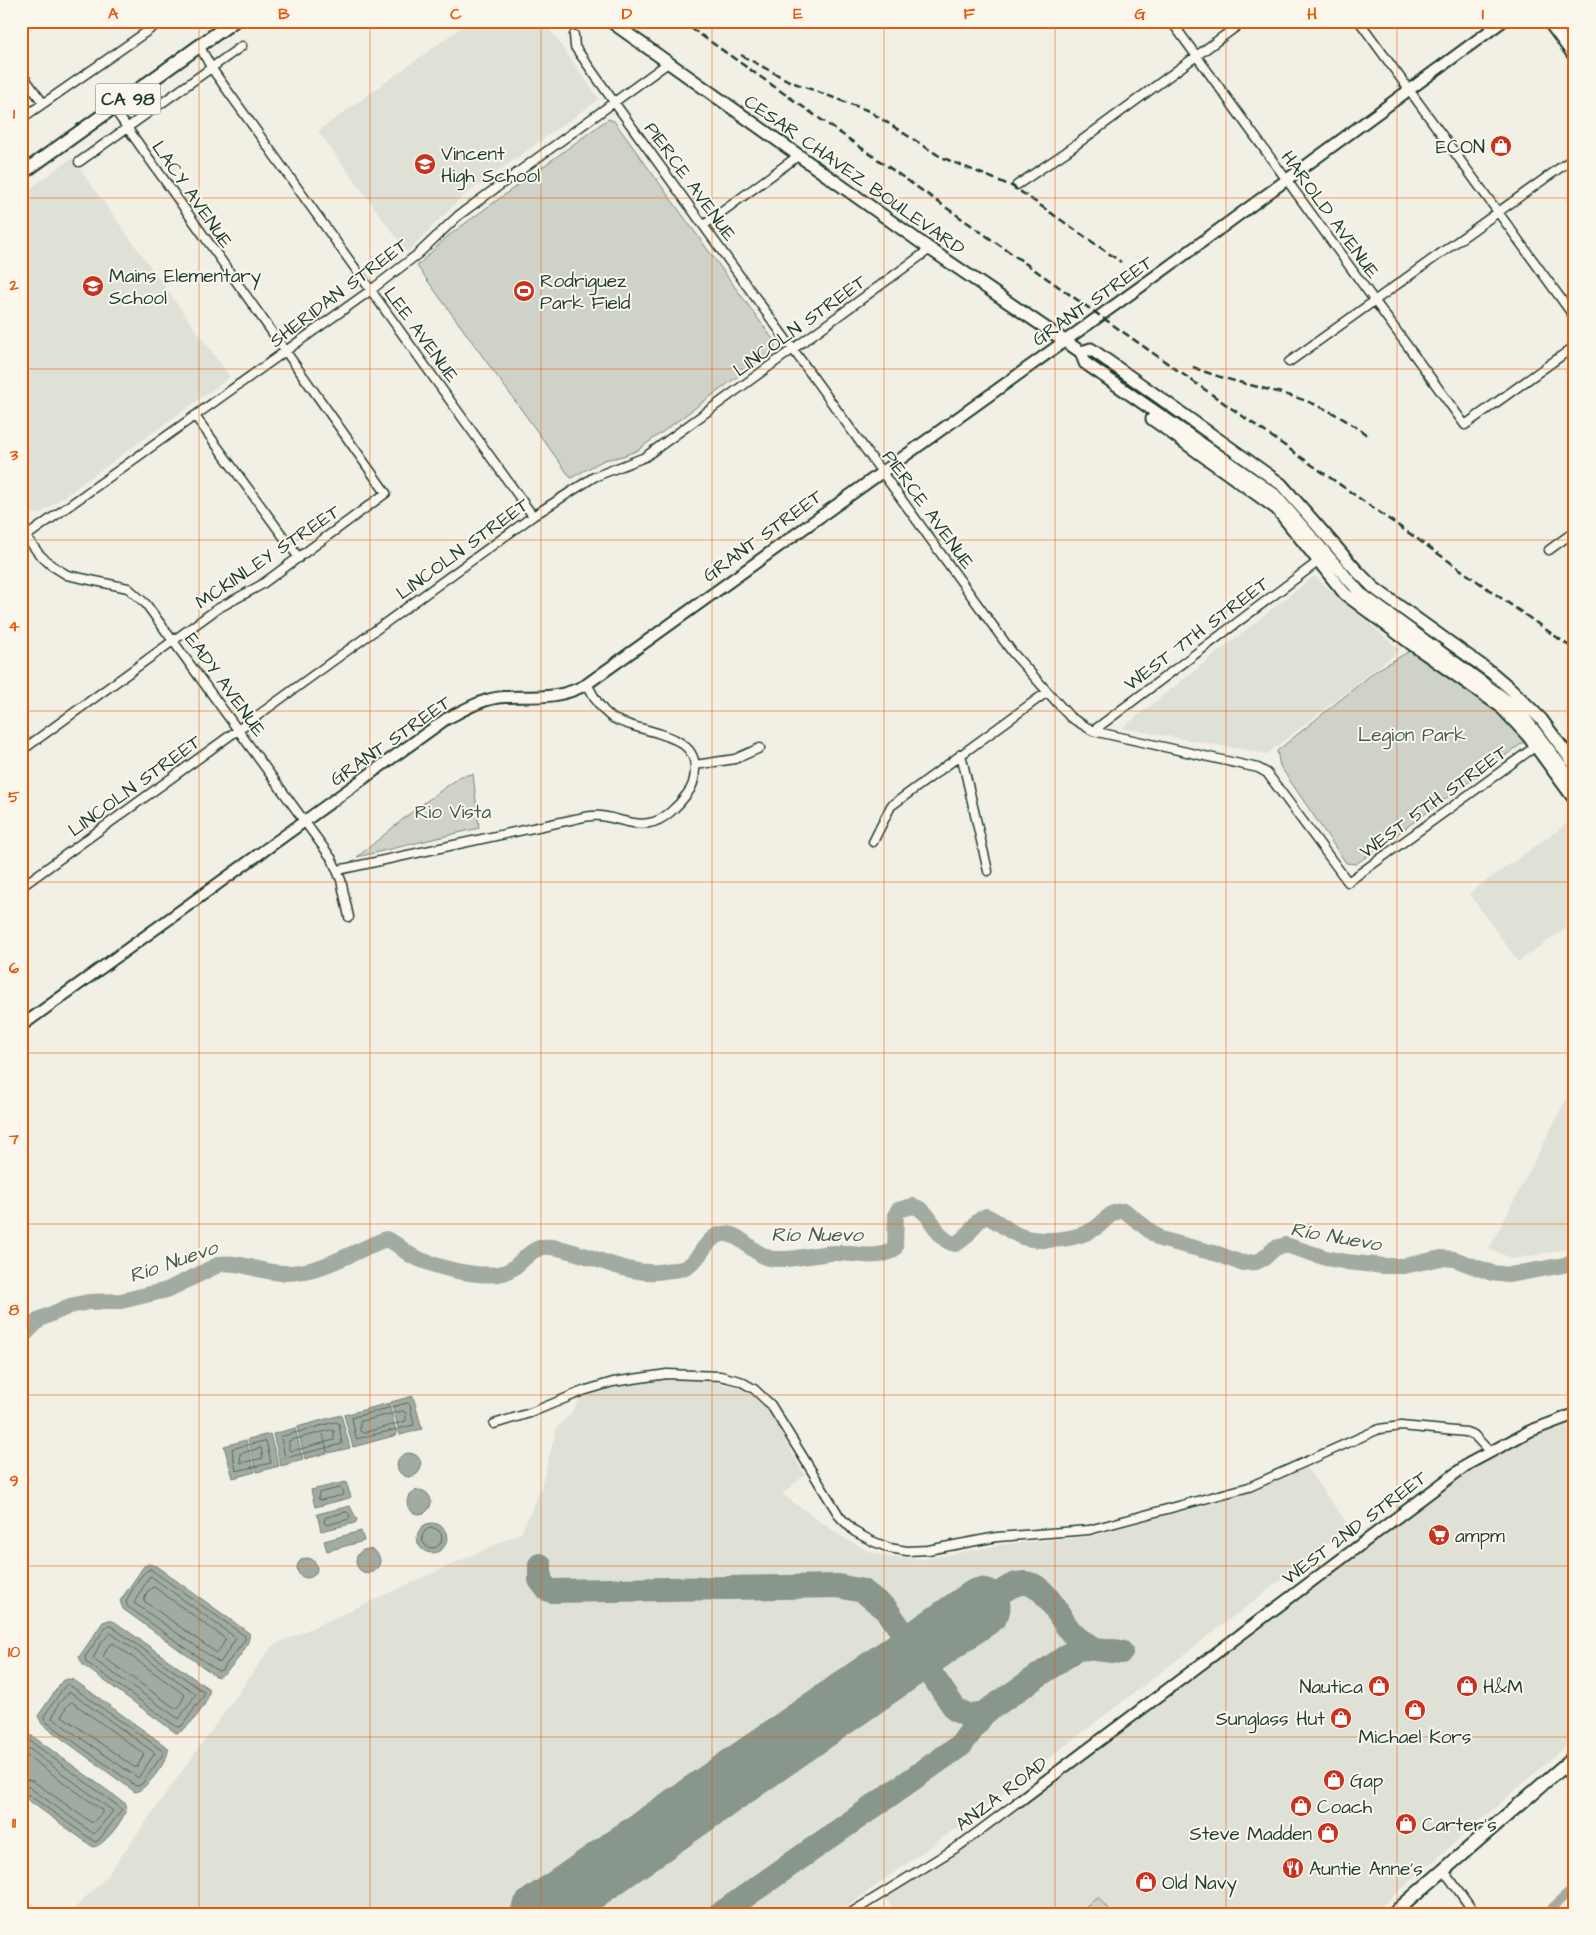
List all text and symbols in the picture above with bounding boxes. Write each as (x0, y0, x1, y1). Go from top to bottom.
text: A (108, 3, 119, 25)
text: B (278, 3, 290, 25)
text: C (450, 3, 462, 25)
text: D (622, 3, 633, 25)
text: E (793, 3, 803, 25)
text: F (963, 3, 975, 25)
text: G (1134, 3, 1146, 25)
text: H (1307, 3, 1317, 25)
text: I (1482, 3, 1484, 25)
road number: CA 98 (96, 84, 160, 115)
street label: CESAR CHAVEZ BOULEVARD (738, 88, 970, 262)
text: 1 (13, 103, 16, 125)
street label: PIERCE AVENUE (637, 117, 742, 247)
place label: ECON (1436, 134, 1485, 161)
shop icon: ECON (1489, 134, 1513, 158)
street label: LACY AVENUE (145, 136, 239, 254)
place label: Vincent High School (441, 141, 540, 191)
street label: HAROLD AVENUE (1274, 145, 1385, 284)
school or university icon: Vincent High School (413, 152, 437, 176)
street label: SHERIDAN STREET (264, 232, 414, 354)
street label: GRANT STREET (1027, 249, 1159, 353)
place label: Mains Elementary School (109, 263, 262, 312)
place label: Rodriguez Park Field (540, 268, 631, 317)
street label: LINCOLN STREET (728, 269, 872, 384)
text: 2 (8, 274, 19, 296)
school or university icon: Mains Elementary School (81, 274, 105, 298)
sports icon: Rodriguez Park Field (512, 279, 536, 303)
street label: LEE AVENUE (377, 281, 465, 388)
text: 3 (9, 444, 19, 466)
street label: PIERCE AVENUE (875, 445, 980, 575)
street label: GRANT STREET (697, 483, 828, 589)
street label: LINCOLN STREET (391, 492, 535, 607)
street label: MCKINLEY STREET (190, 499, 346, 616)
street label: WEST 7TH STREET (1119, 571, 1275, 698)
text: 4 (9, 615, 20, 637)
street label: EADY AVENUE (178, 627, 272, 742)
street label: GRANT STREET (325, 689, 457, 793)
park label: Legion Park (1358, 722, 1466, 750)
street label: LINCOLN STREET (63, 729, 207, 844)
street label: WEST 5TH STREET (1354, 739, 1514, 865)
text: 5 (8, 786, 20, 808)
park label: Rio Vista (415, 799, 492, 826)
text: 6 (9, 957, 19, 979)
text: 7 (8, 1128, 19, 1150)
water label: Río Nuevo (1288, 1215, 1385, 1259)
water label: Río Nuevo (771, 1221, 865, 1249)
water label: Río Nuevo (125, 1233, 223, 1290)
text: 8 (9, 1299, 20, 1321)
street label: WEST 2ND STREET (1277, 1465, 1433, 1592)
text: 9 (9, 1470, 19, 1492)
supermarket icon: ampm (1427, 1523, 1451, 1547)
place label: ampm (1455, 1523, 1505, 1550)
text: 10 (8, 1641, 20, 1663)
place label: Nautica (1300, 1674, 1363, 1701)
shop icon: Nautica (1367, 1674, 1391, 1698)
shop icon: H&M (1455, 1674, 1479, 1698)
place label: H&M (1483, 1674, 1523, 1701)
shop icon: Michael Kors (1403, 1698, 1427, 1722)
place label: Sunglass Hut (1216, 1706, 1325, 1734)
shop icon: Sunglass Hut (1329, 1706, 1353, 1730)
place label: Michael Kors (1359, 1724, 1471, 1751)
street label: ANZA ROAD (950, 1750, 1054, 1838)
shop icon: Gap (1322, 1768, 1346, 1792)
place label: Gap (1350, 1768, 1384, 1795)
shop icon: Coach (1289, 1794, 1313, 1818)
place label: Coach (1317, 1794, 1373, 1821)
text: 11 (12, 1812, 17, 1834)
shop icon: Carter's (1394, 1812, 1418, 1836)
place label: Carter's (1422, 1812, 1497, 1839)
place label: Steve Madden (1189, 1821, 1312, 1848)
shop icon: Steve Madden (1316, 1821, 1340, 1845)
restaurant icon: Auntie Anne's (1281, 1856, 1305, 1880)
place label: Auntie Anne's (1309, 1856, 1423, 1883)
shop icon: Old Navy (1134, 1870, 1158, 1894)
place label: Old Navy (1162, 1870, 1237, 1898)

